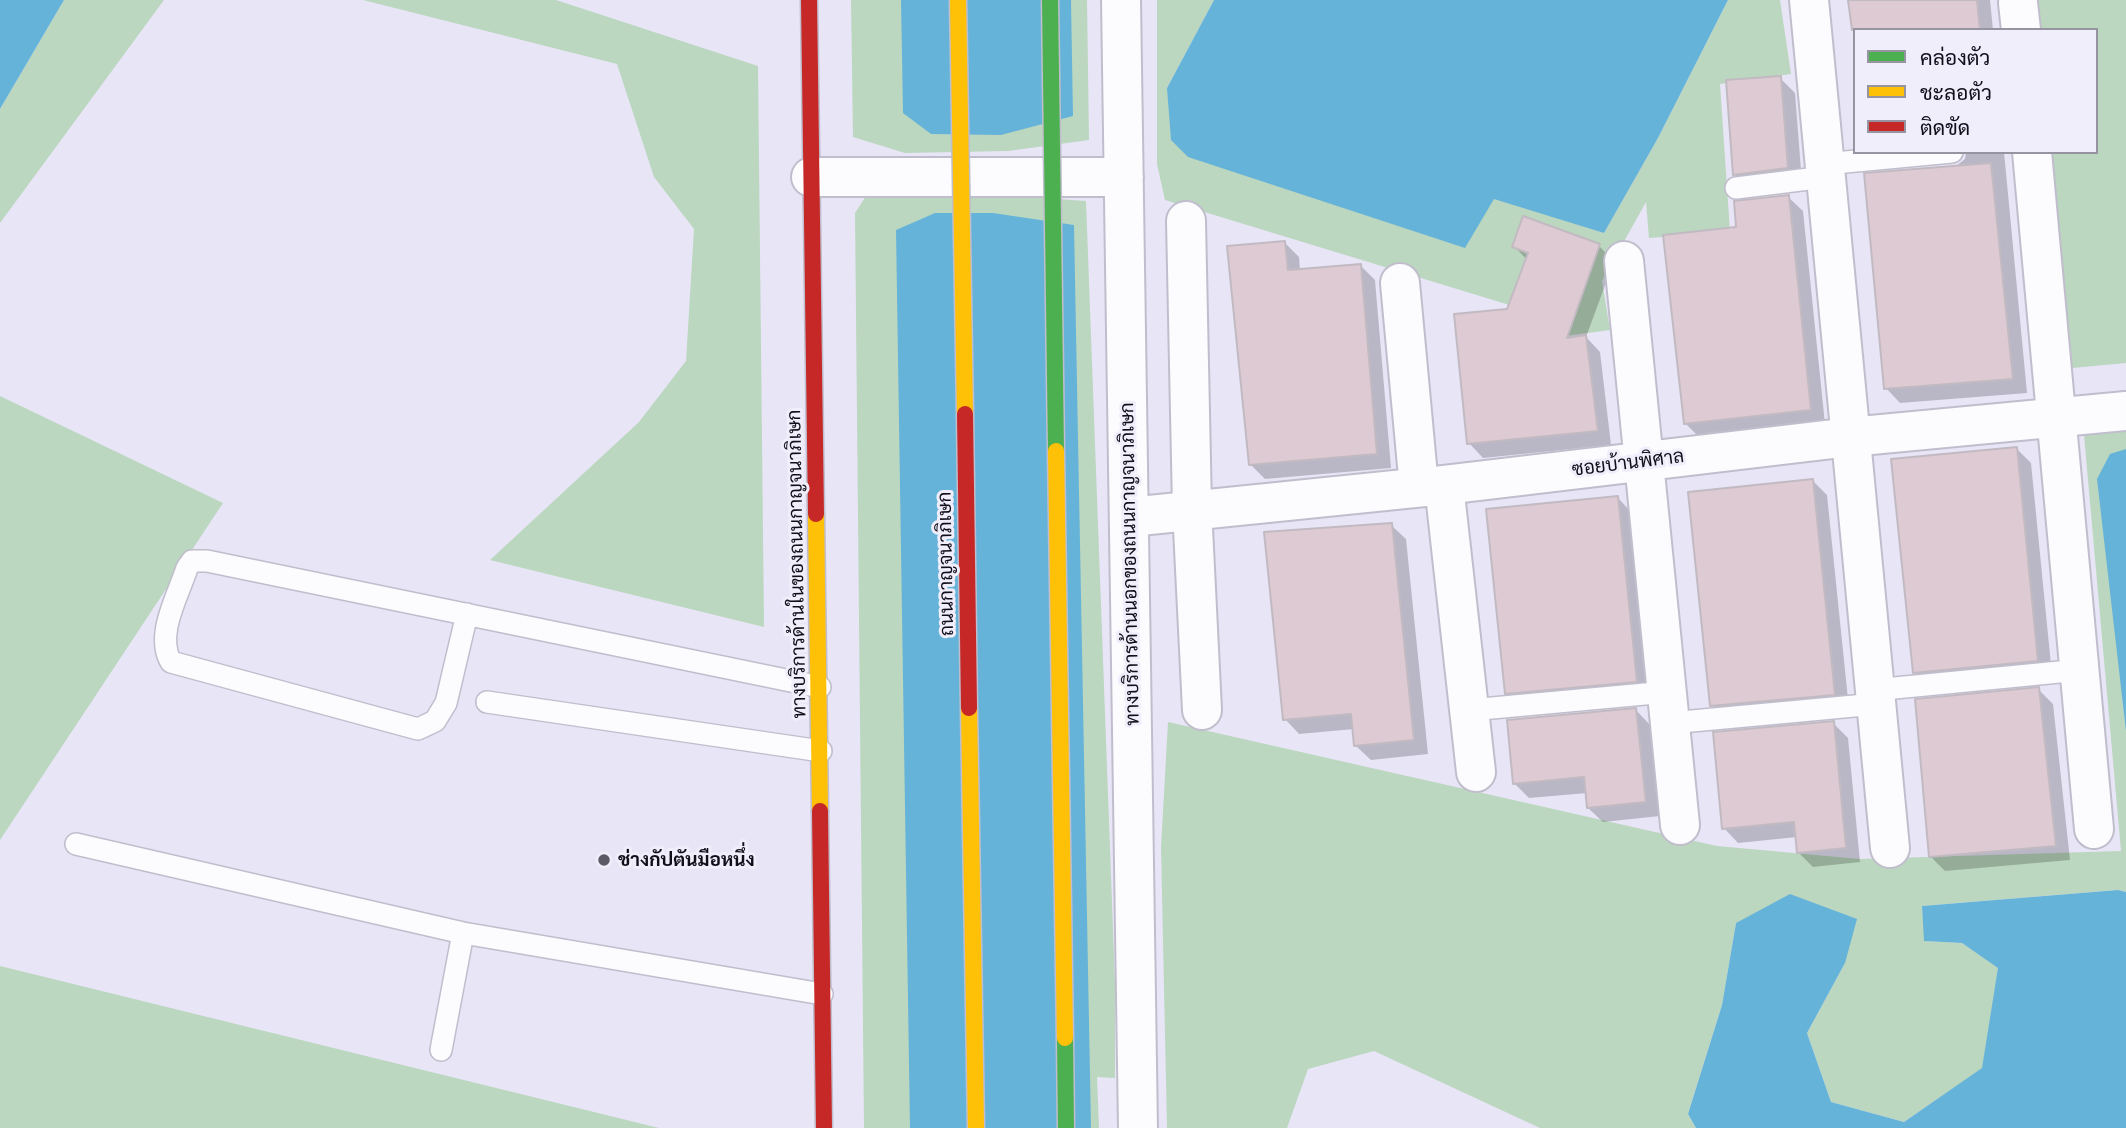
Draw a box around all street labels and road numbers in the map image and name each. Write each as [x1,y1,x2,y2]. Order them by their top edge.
street label: ทางบริการด้านนอกของถนนกาญจนาภิเษก [1116,402,1144,726]
street label: ทางบริการด้านในของถนนกาญจนาภิเษก [783,410,811,718]
street label: ซอยบ้านพิศาล [1571,445,1685,481]
street label: ถนนกาญจนาภิเษก [933,492,959,636]

